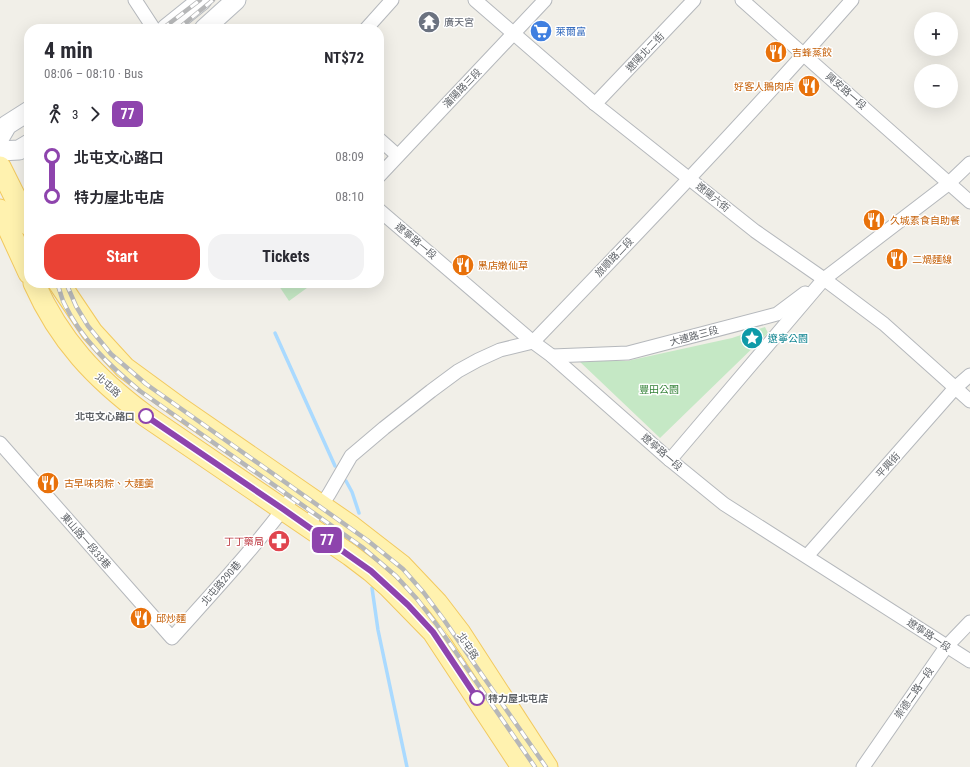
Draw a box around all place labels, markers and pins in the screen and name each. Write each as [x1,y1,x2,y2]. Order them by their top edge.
temple icon: 廣天宮 [416,9,442,35]
place label: 廣天宮 [444,17,474,28]
supermarket icon: 萊爾富 [528,18,554,44]
place label: 萊爾富 [556,26,586,37]
restaurant icon: 吉蜂蒸餃 [763,39,789,65]
place label: 吉蜂蒸餃 [792,47,832,58]
restaurant icon: 好客人鵝肉店 [796,73,822,99]
place label: 好客人鵝肉店 [734,81,794,92]
restaurant icon: 久城素食自助餐 [861,207,887,233]
place label: 久城素食自助餐 [890,215,960,226]
restaurant icon: 二煱麵線 [884,246,910,272]
restaurant icon: 黑店嫩仙草 [450,252,476,278]
place label: 二煱麵線 [912,254,952,265]
place label: 黑店嫩仙草 [478,260,528,271]
place icon: 遼寧公園 [739,325,765,351]
place label: 遼寧公園 [768,333,808,344]
marker: 北屯文心路口 [138,408,154,424]
place label: 北屯文心路口 [75,411,135,422]
restaurant icon: 古早味肉粽、大麵羹 [35,470,61,496]
place label: 古早味肉粽、大麵羹 [64,478,154,489]
pharmacy icon: 丁丁藥局 [266,528,292,554]
place label: 丁丁藥局 [224,536,264,547]
restaurant icon: 邱炒麵 [128,605,154,631]
place label: 邱炒麵 [156,613,186,624]
marker: 特力屋北屯店 [469,690,485,706]
place label: 特力屋北屯店 [488,693,548,704]

